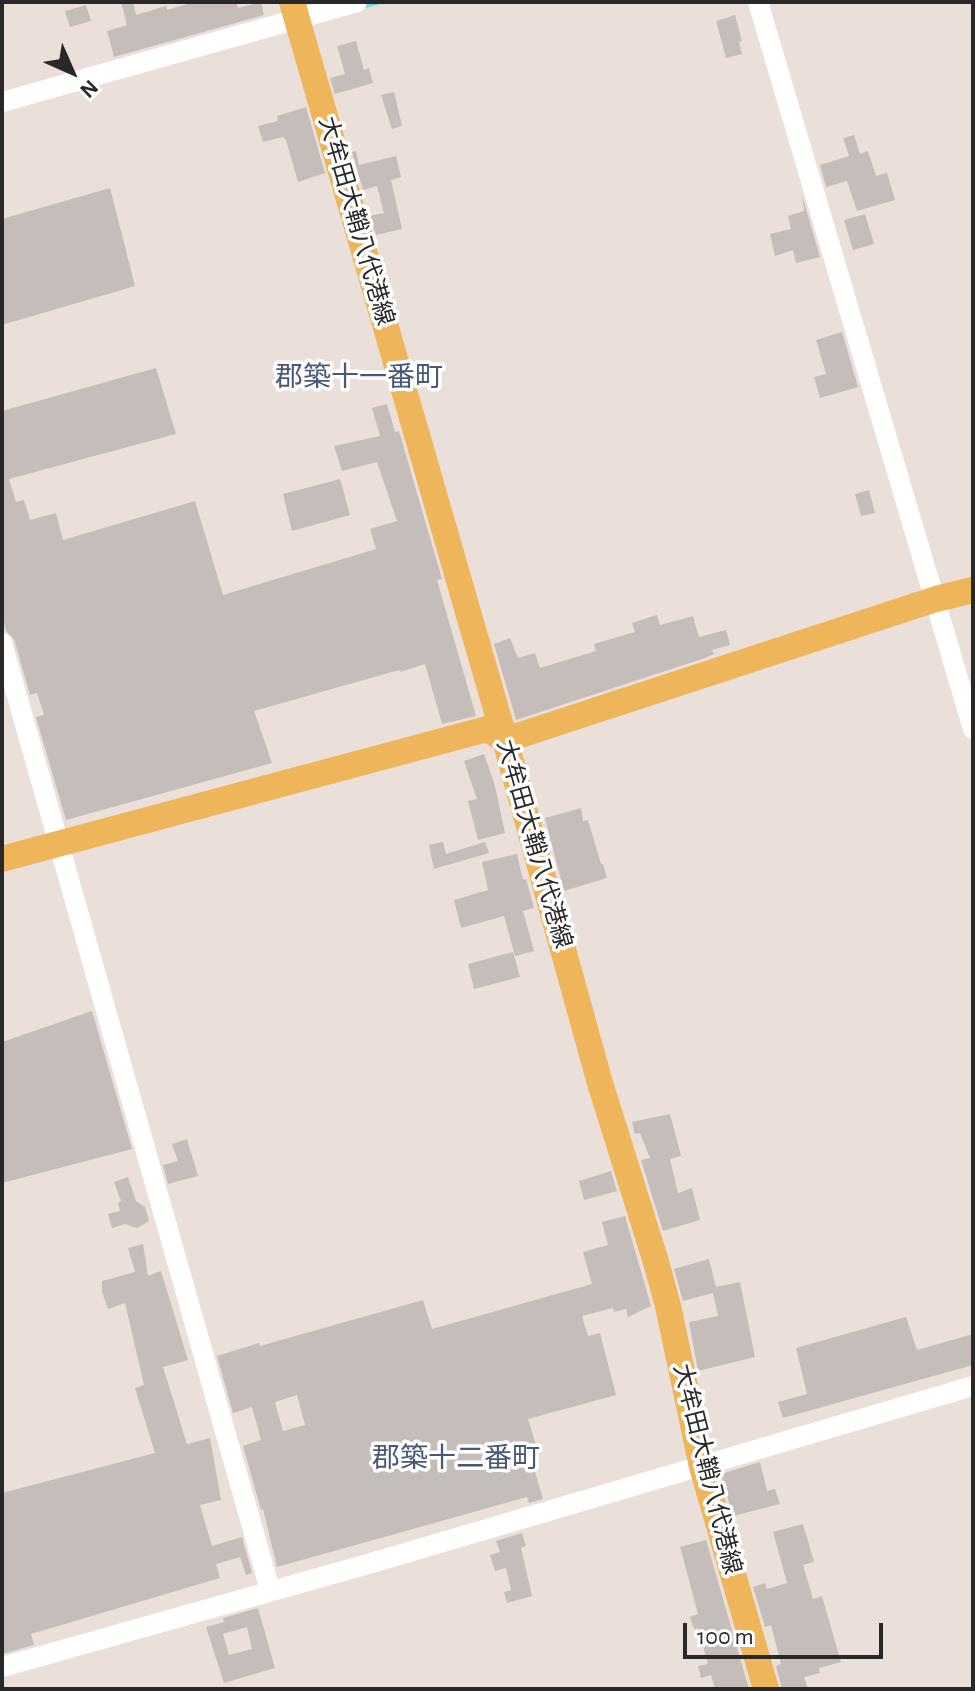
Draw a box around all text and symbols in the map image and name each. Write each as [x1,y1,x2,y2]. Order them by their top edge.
north arrow [32,32,112,112]
text: N [76,76,102,102]
street label: 大牟田大鞘八代港線 [312,113,400,329]
district label: 郡築十一番町 [275,361,443,395]
street label: 大牟田大鞘八代港線 [490,736,578,952]
street label: 大牟田大鞘八代港線 [667,1361,747,1577]
district label: 郡築十二番町 [372,1442,540,1476]
scale bar [687,1607,887,1657]
text: 100 m [697,1625,754,1649]

